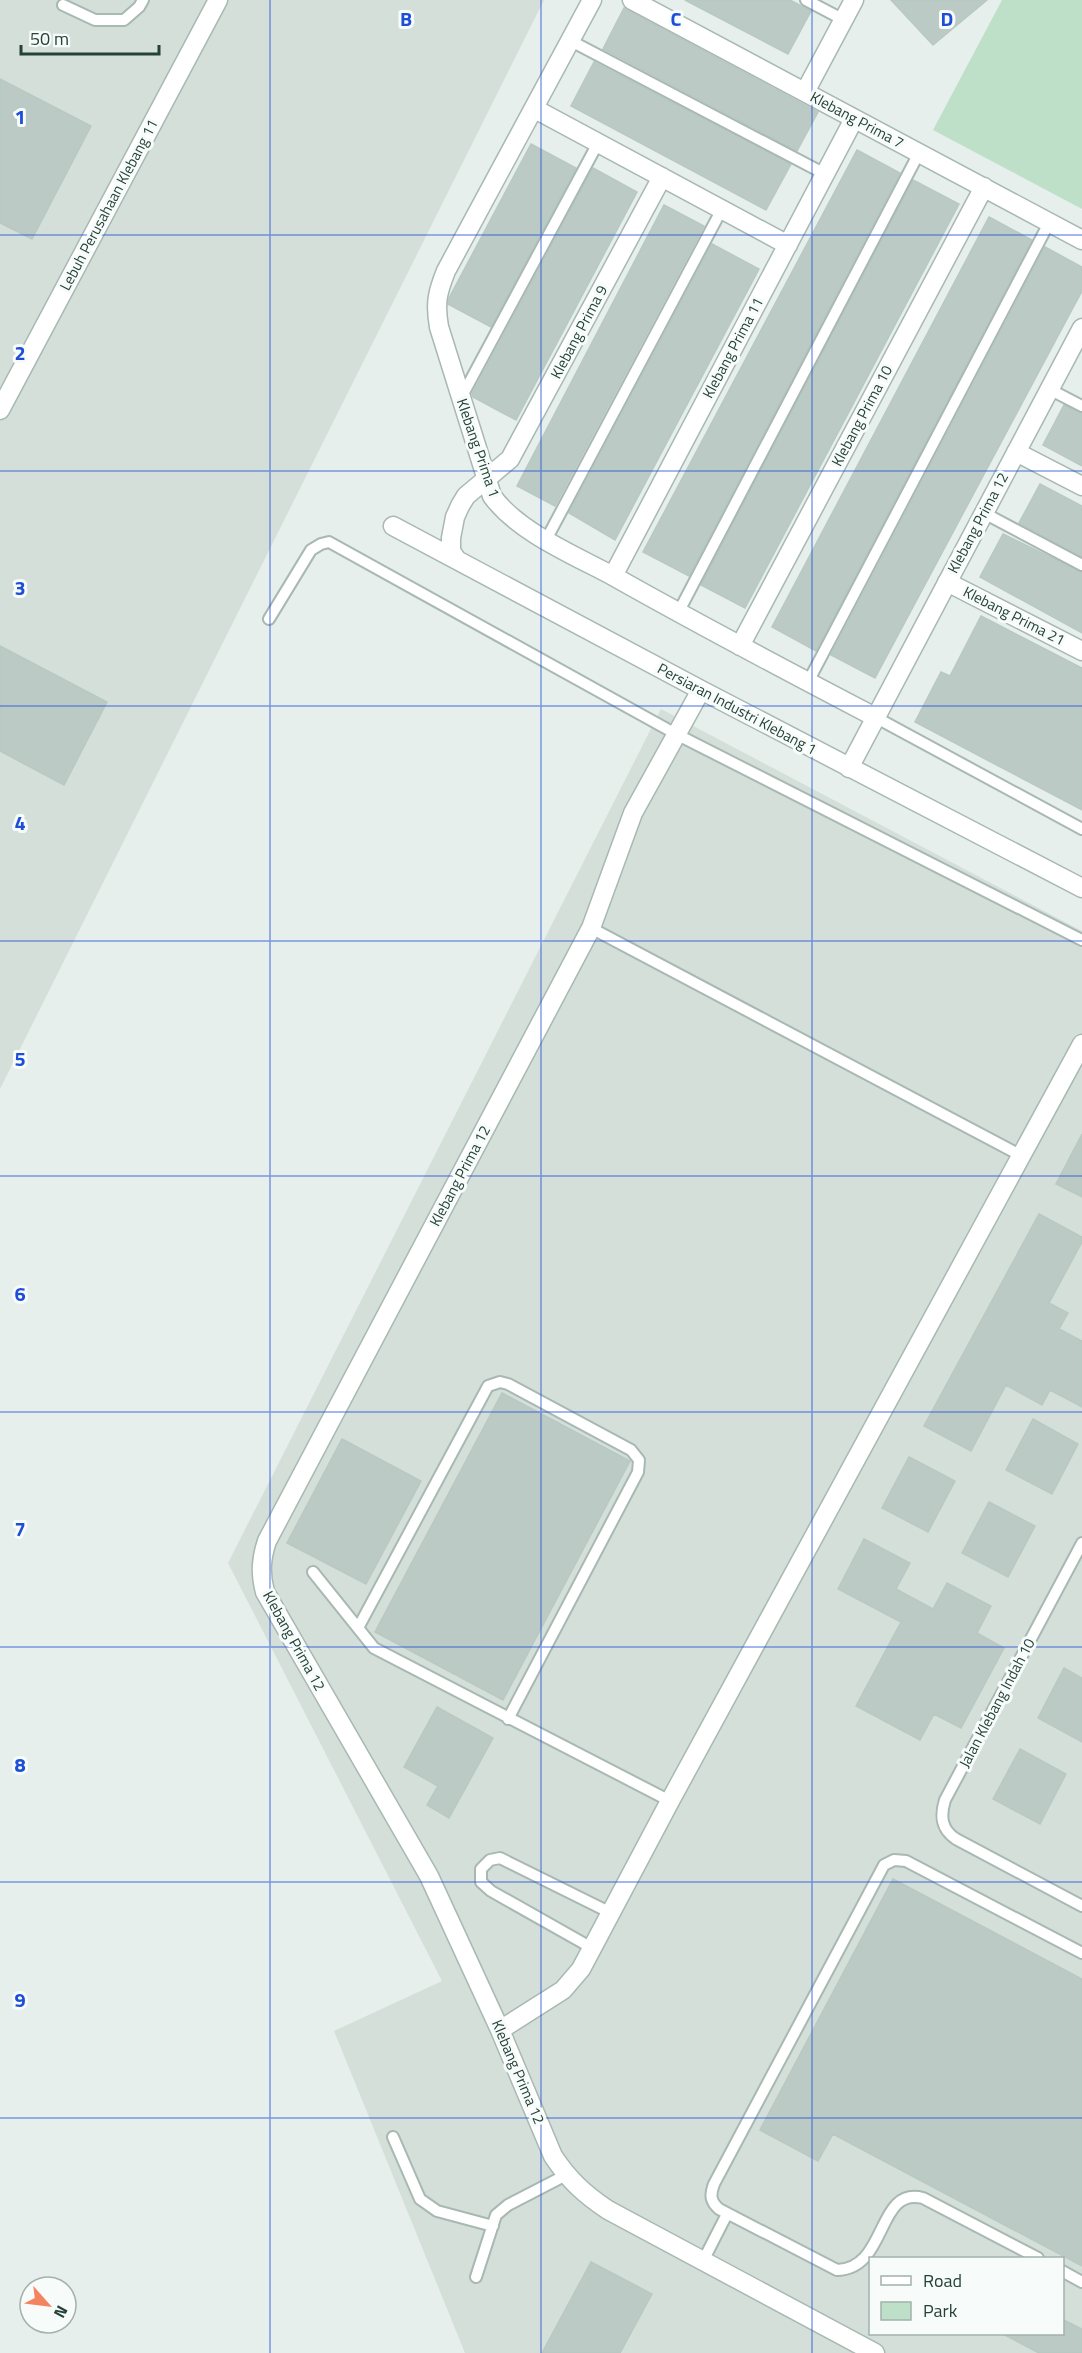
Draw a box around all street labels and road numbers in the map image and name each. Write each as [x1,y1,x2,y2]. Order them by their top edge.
street label: Klebang Prima 7 [806,85,908,154]
street label: Lebuh Perusahaan Klebang 11 [54,115,164,295]
street label: Klebang Prima 9 [544,281,613,383]
street label: Klebang Prima 11 [696,293,769,402]
street label: Klebang Prima 10 [825,361,898,470]
street label: Klebang Prima 1 [451,395,506,500]
street label: Klebang Prima 12 [941,468,1014,577]
street label: Klebang Prima 21 [959,580,1069,651]
street label: Persiaran Industri Klebang 1 [653,657,821,760]
street label: Klebang Prima 12 [423,1121,496,1230]
street label: Klebang Prima 12 [257,1586,332,1695]
street label: Jalan Klebang Indah 10 [953,1634,1040,1772]
street label: Klebang Prima 12 [486,2016,551,2128]

